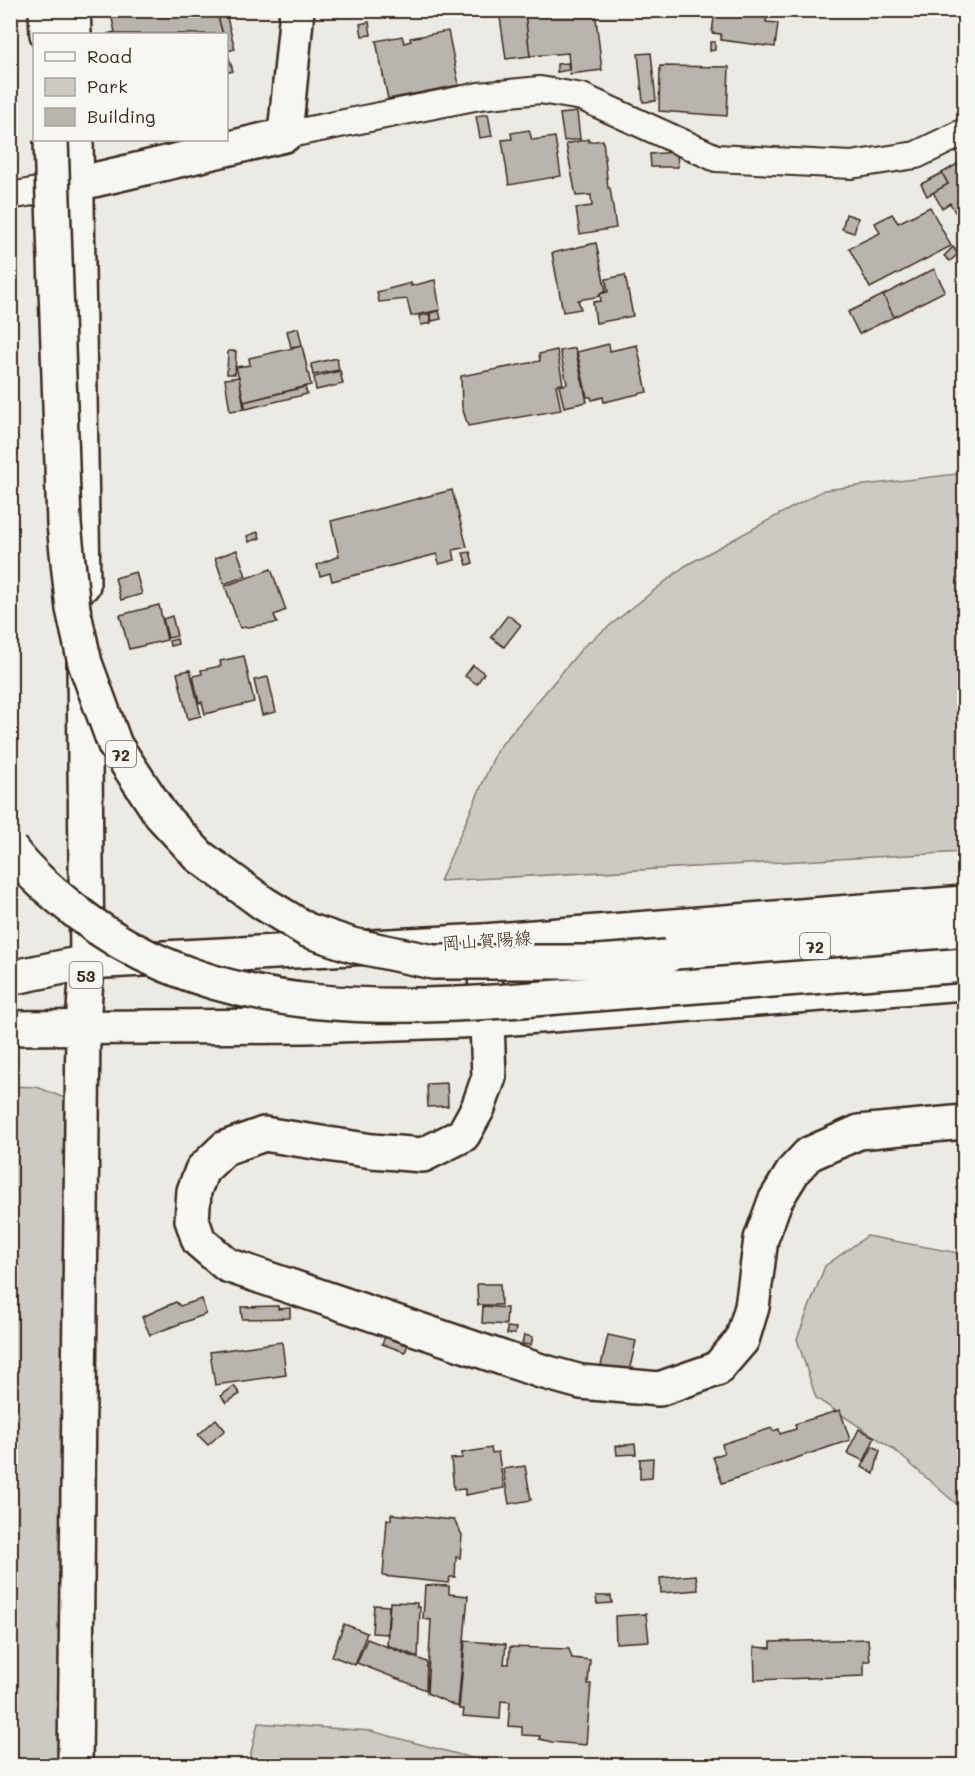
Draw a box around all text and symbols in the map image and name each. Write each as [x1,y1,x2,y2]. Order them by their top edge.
legend [33,33,228,141]
text: Road [87,44,132,68]
text: Park [87,74,128,98]
text: Building [87,104,155,128]
road number: 72 [106,741,136,767]
street label: 岡山賀陽線 [441,925,533,955]
road number: 72 [800,933,830,959]
road number: 53 [70,962,103,988]

